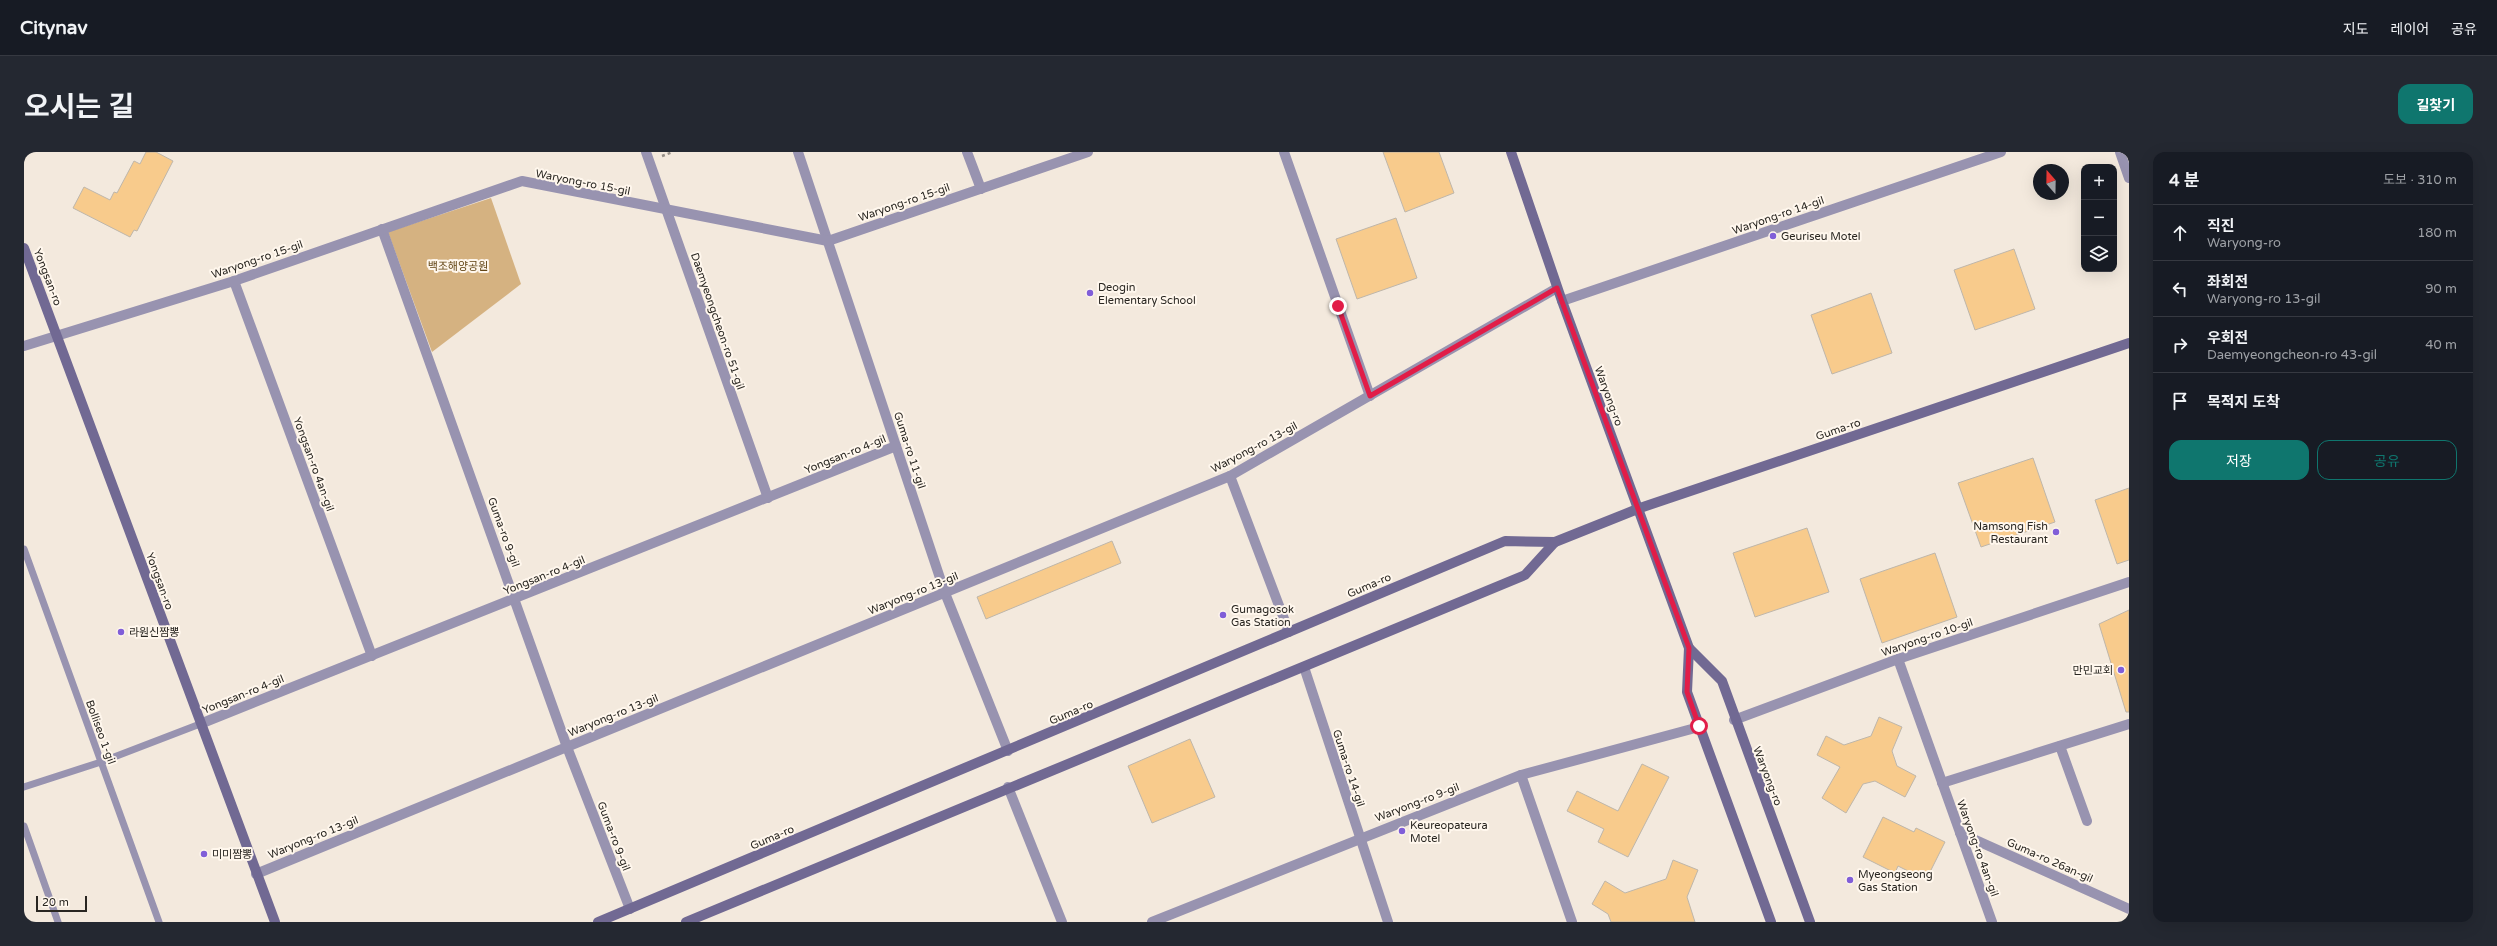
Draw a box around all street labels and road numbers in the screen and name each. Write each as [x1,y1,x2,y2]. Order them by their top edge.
street label: Waryong-ro 15-gil [535,167,631,198]
street label: Waryong-ro 15-gil [857,181,952,224]
street label: Waryong-ro 14-gil [1731,194,1826,237]
street label: Waryong-ro 15-gil [210,238,305,281]
street label: Yongsan-ro [31,247,64,308]
street label: Daemyeongcheon-ro 51-gil [688,251,747,391]
street label: Waryong-ro [1592,365,1625,428]
street label: Guma-ro 11-gil [891,410,928,490]
street label: Yongsan-ro 4an-gil [290,415,337,513]
street label: Guma-ro [1814,416,1863,443]
street label: Waryong-ro 13-gil [1209,419,1300,476]
street label: Yongsan-ro 4-gil [803,432,888,477]
street label: Guma-ro 9-gil [485,496,522,569]
street label: Yongsan-ro [143,551,176,612]
street label: Yongsan-ro 4-gil [502,553,587,598]
street label: Waryong-ro 13-gil [866,569,960,617]
street label: Guma-ro [1345,570,1393,601]
street label: Waryong-ro 10-gil [1880,616,1975,659]
street label: Yongsan-ro 4-gil [201,672,286,717]
street label: Waryong-ro 13-gil [566,691,660,739]
street label: Guma-ro [1047,697,1095,728]
street label: Bolliseo 1-gil [83,698,118,766]
street label: Guma-ro 14-gil [1330,728,1367,808]
street label: Waryong-ro [1750,745,1785,808]
street label: Waryong-ro 9-gil [1373,780,1461,825]
street label: Waryong-ro 4an-gil [1954,798,2001,898]
street label: Guma-ro 9-gil [594,800,633,873]
street label: Waryong-ro 13-gil [266,813,360,861]
street label: Guma-ro [748,822,796,853]
street label: Guma-ro 26an-gil [2005,836,2095,885]

